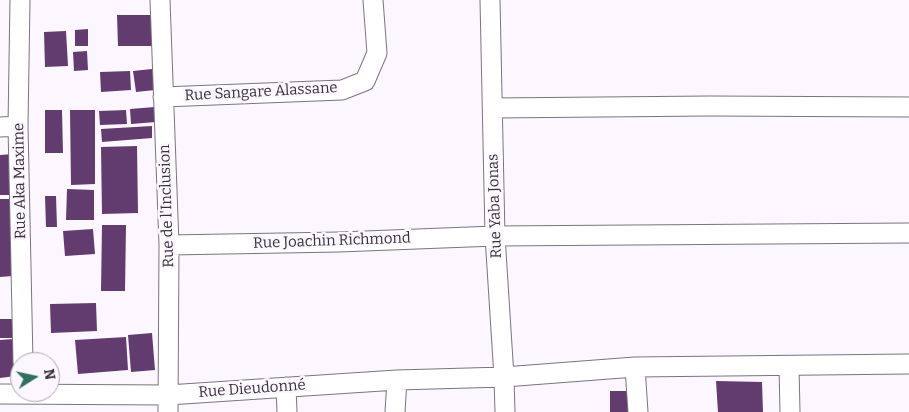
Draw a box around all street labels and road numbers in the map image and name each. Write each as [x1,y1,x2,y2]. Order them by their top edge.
street label: Rue Sangare Alassane [184,79,338,105]
street label: Rue Aka Maxime [10,123,30,239]
street label: Rue de l'Inclusion [156,144,178,268]
street label: Rue Yaba Jonas [484,153,506,259]
street label: Rue Joachin Richmond [253,229,411,253]
street label: Rue Dieudonné [198,376,306,402]

